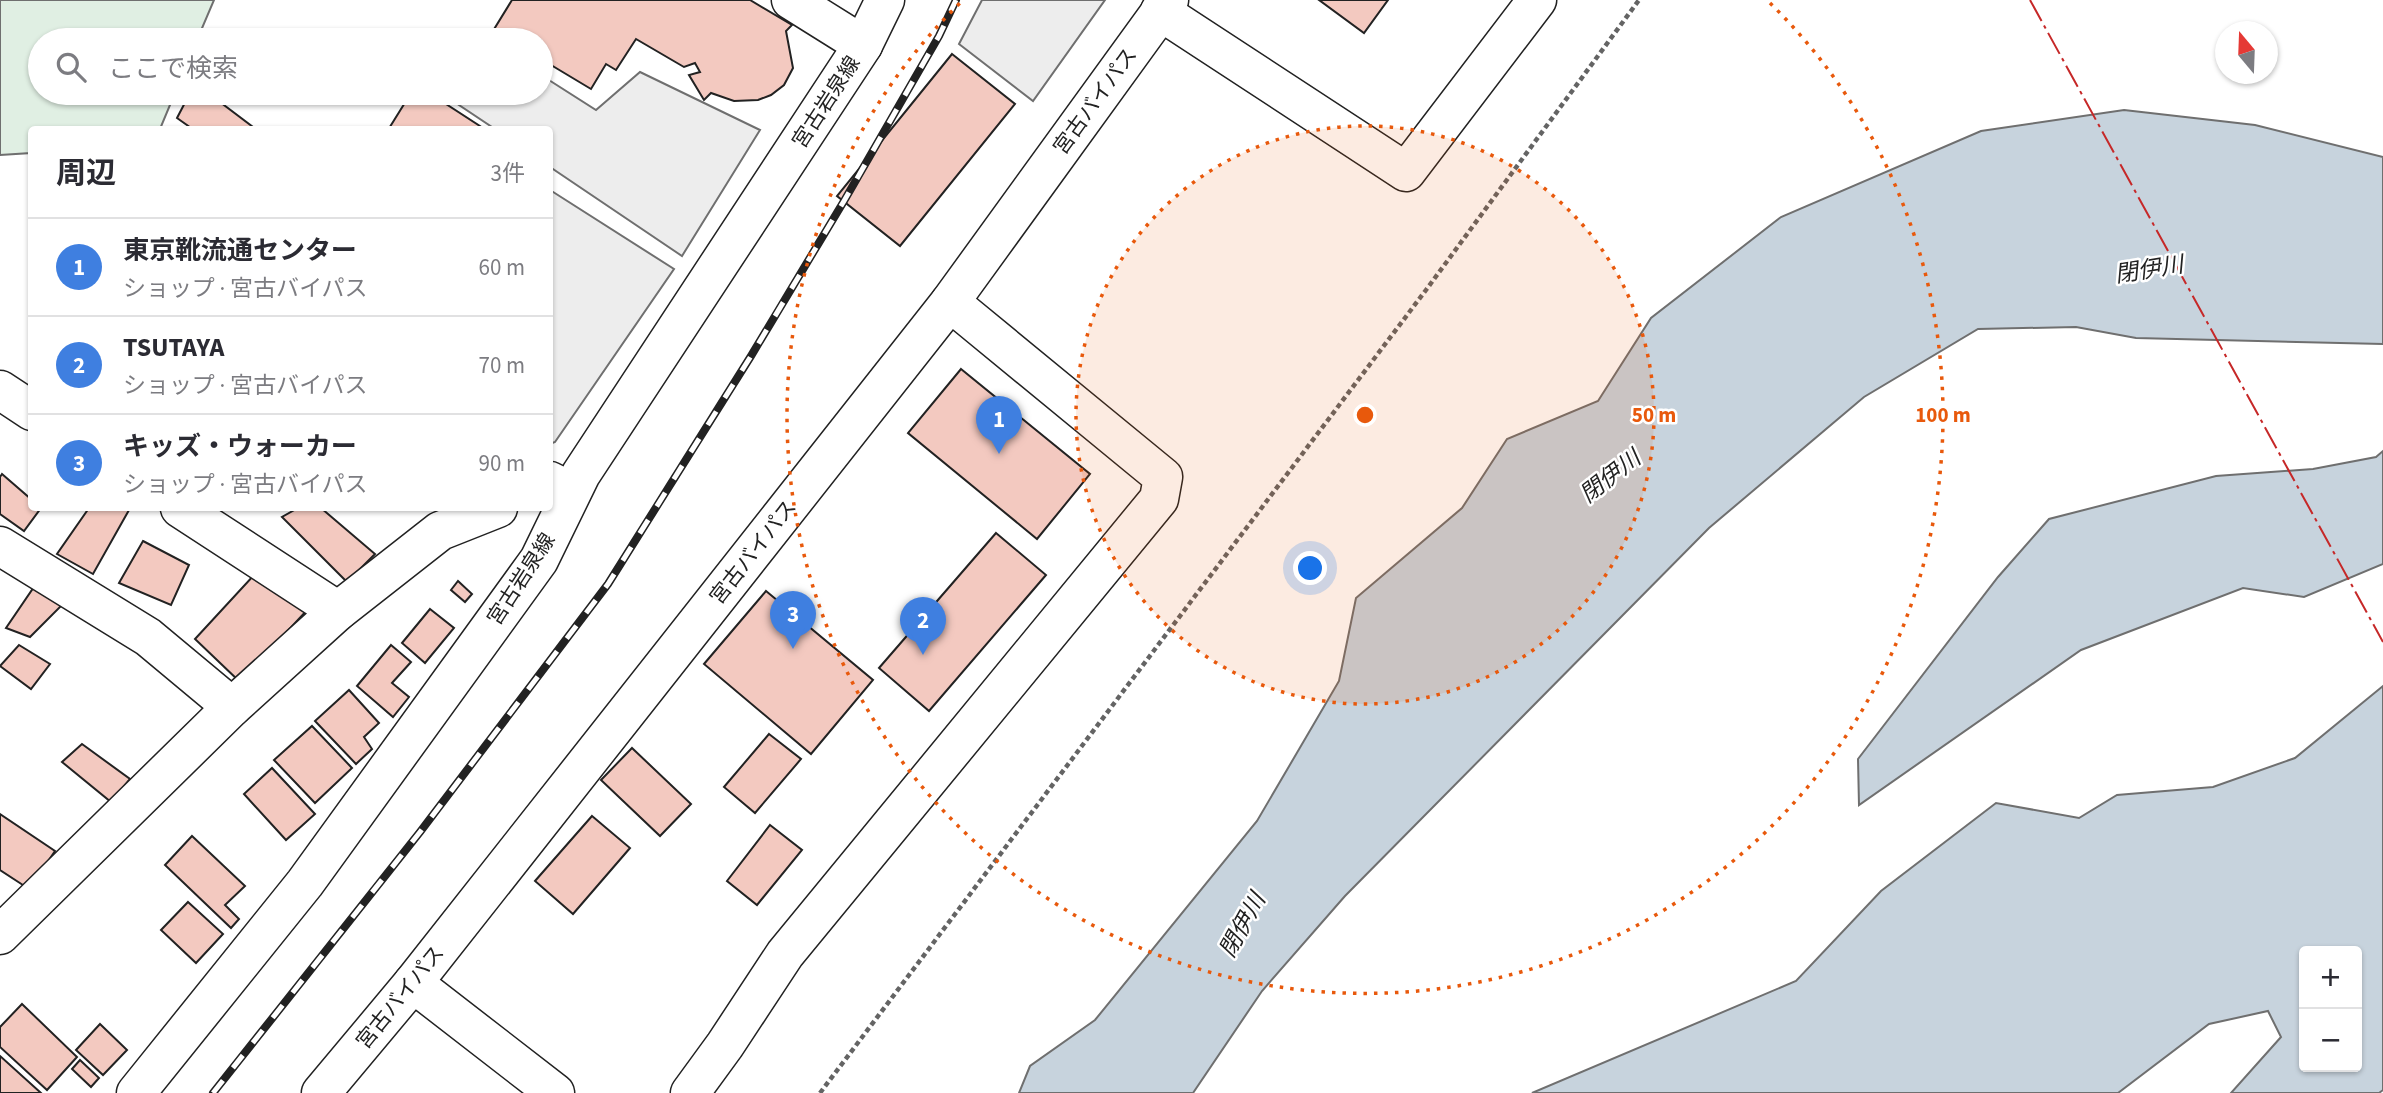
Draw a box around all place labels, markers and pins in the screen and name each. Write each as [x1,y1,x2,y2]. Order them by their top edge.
pin: 1 [976,396,1022,454]
centre of rings [1353,403,1377,427]
pin: 3 [770,591,816,649]
pin: 2 [900,597,946,655]

